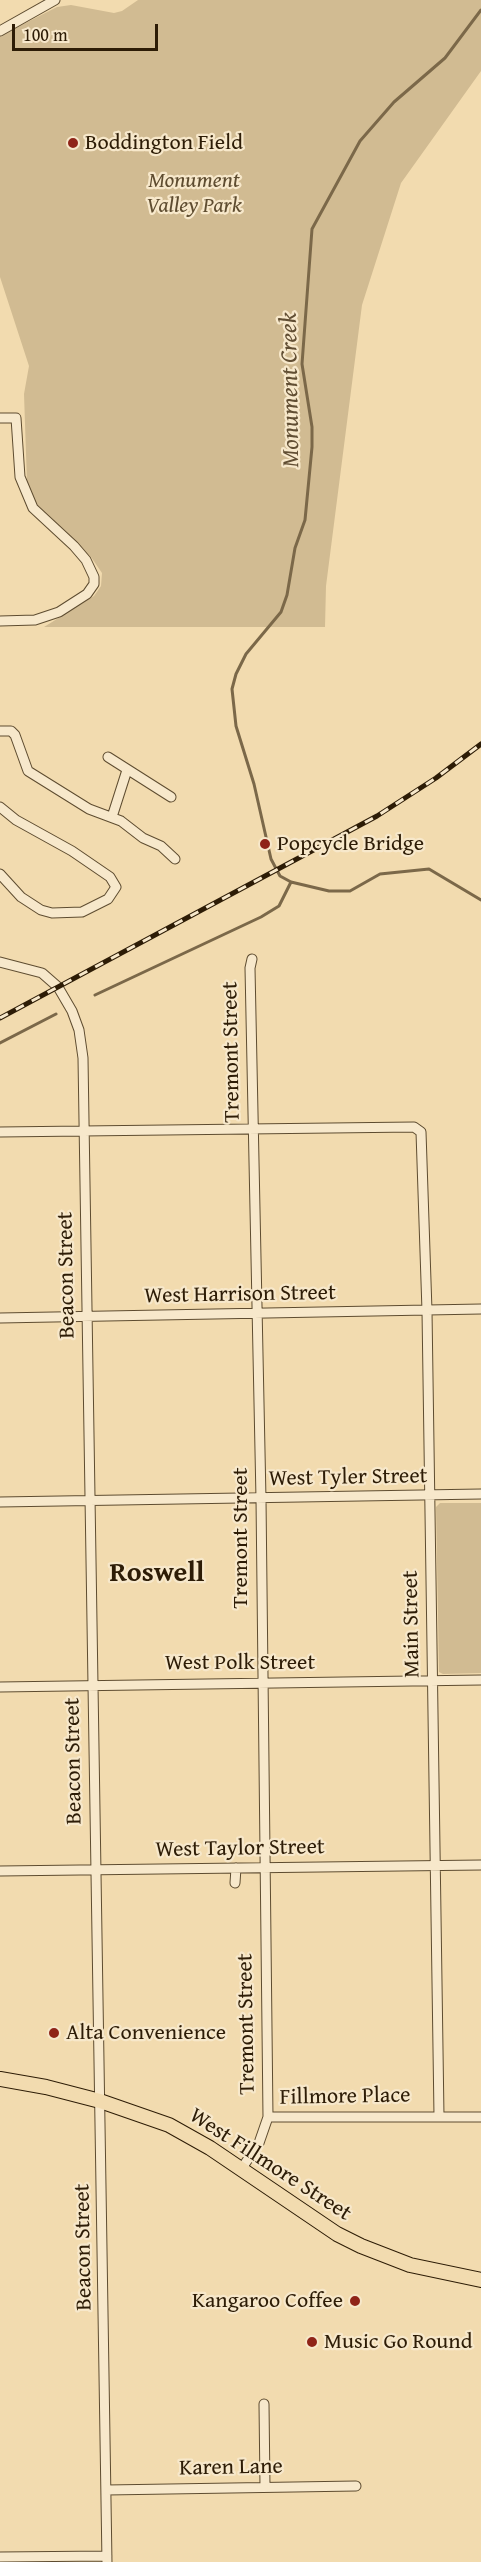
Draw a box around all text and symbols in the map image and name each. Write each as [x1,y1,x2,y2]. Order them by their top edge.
scale bar [15,12,160,50]
text: 100 m [23,21,68,48]
place label: Boddington Field [85,130,243,156]
marker: Boddington Field [66,136,80,150]
park label: Monument Valley Park [146,168,242,220]
water label: Monument Creek [275,312,307,468]
place label: Popcycle Bridge [277,831,424,857]
marker: Popcycle Bridge [258,837,272,851]
street label: Tremont Street [218,981,246,1123]
street label: Beacon Street [53,1211,81,1339]
street label: West Harrison Street [144,1280,336,1310]
street label: West Tyler Street [268,1463,428,1493]
street label: Tremont Street [228,1467,254,1609]
district label: Roswell [109,1557,205,1591]
street label: Main Street [398,1570,426,1678]
street label: West Polk Street [165,1650,315,1676]
street label: Beacon Street [60,1697,88,1825]
street label: West Taylor Street [155,1834,325,1864]
street label: Tremont Street [233,1953,261,2095]
place label: Alta Convenience [66,2020,226,2046]
marker: Alta Convenience [47,2026,61,2040]
street label: Fillmore Place [279,2083,411,2111]
street label: West Fillmore Street [184,2103,356,2227]
street label: Beacon Street [70,2183,98,2311]
place label: Kangaroo Coffee [192,2288,343,2314]
marker: Kangaroo Coffee [348,2294,362,2308]
place label: Music Go Round [324,2329,472,2355]
marker: Music Go Round [305,2335,319,2349]
street label: Karen Lane [179,2454,283,2482]

